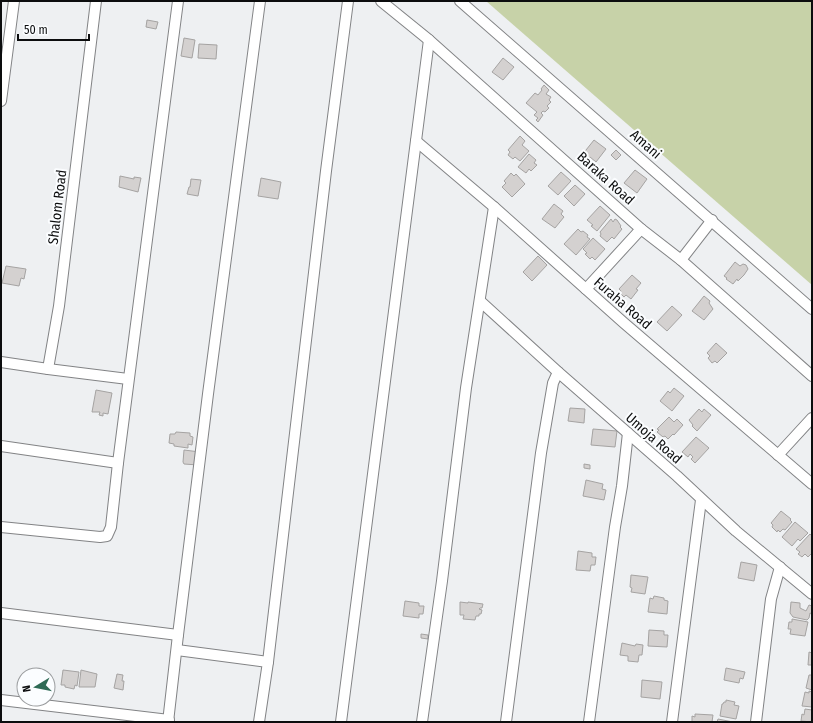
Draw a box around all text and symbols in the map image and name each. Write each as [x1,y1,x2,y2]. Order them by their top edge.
scale bar [18,16,89,42]
text: 50 m [24,23,48,37]
street label: Amani [627,126,665,163]
street label: Baraka Road [573,148,638,209]
street label: Shalom Road [44,169,71,245]
street label: Furaha Road [590,274,655,333]
street label: Umoja Road [622,409,685,467]
north arrow [16,667,56,707]
text: N [20,684,34,693]

